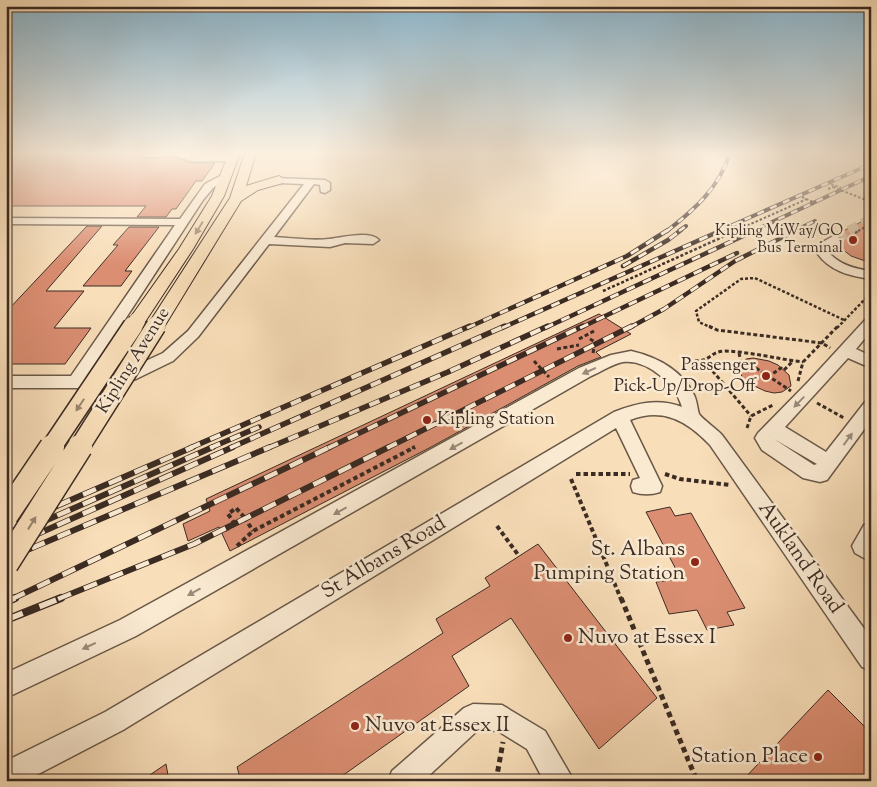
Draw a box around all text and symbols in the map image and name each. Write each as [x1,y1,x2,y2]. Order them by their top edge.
one-way arrow [194,221,203,234]
place label: Kipling MiWay/GO Bus Terminal [715,221,843,259]
marker: Kipling MiWay/GO Bus Terminal [847,234,859,246]
street label: Kipling Avenue [91,303,177,419]
place label: Passenger Pick-Up/Drop-Off [614,353,757,400]
one-way arrow [582,368,596,376]
marker: Passenger Pick-Up/Drop-Off [760,370,772,382]
one-way arrow [793,396,805,408]
one-way arrow [75,398,85,411]
place label: Kipling Station [437,407,555,433]
marker: Kipling Station [421,414,433,426]
one-way arrow [843,432,853,446]
one-way arrow [449,441,462,450]
street label: Aukland Road [750,496,850,620]
one-way arrow [333,506,346,515]
street label: St Albans Road [316,509,452,607]
one-way arrow [28,516,37,529]
place label: St. Albans Pumping Station [534,535,685,589]
marker: St. Albans Pumping Station [689,556,701,568]
one-way arrow [186,588,201,596]
place label: Nuvo at Essex I [578,623,716,653]
marker: Nuvo at Essex I [562,632,574,644]
one-way arrow [82,643,96,651]
place label: Nuvo at Essex II [365,711,510,741]
marker: Nuvo at Essex II [349,720,361,732]
place label: Station Place [691,742,808,772]
marker: Station Place [812,751,824,763]

